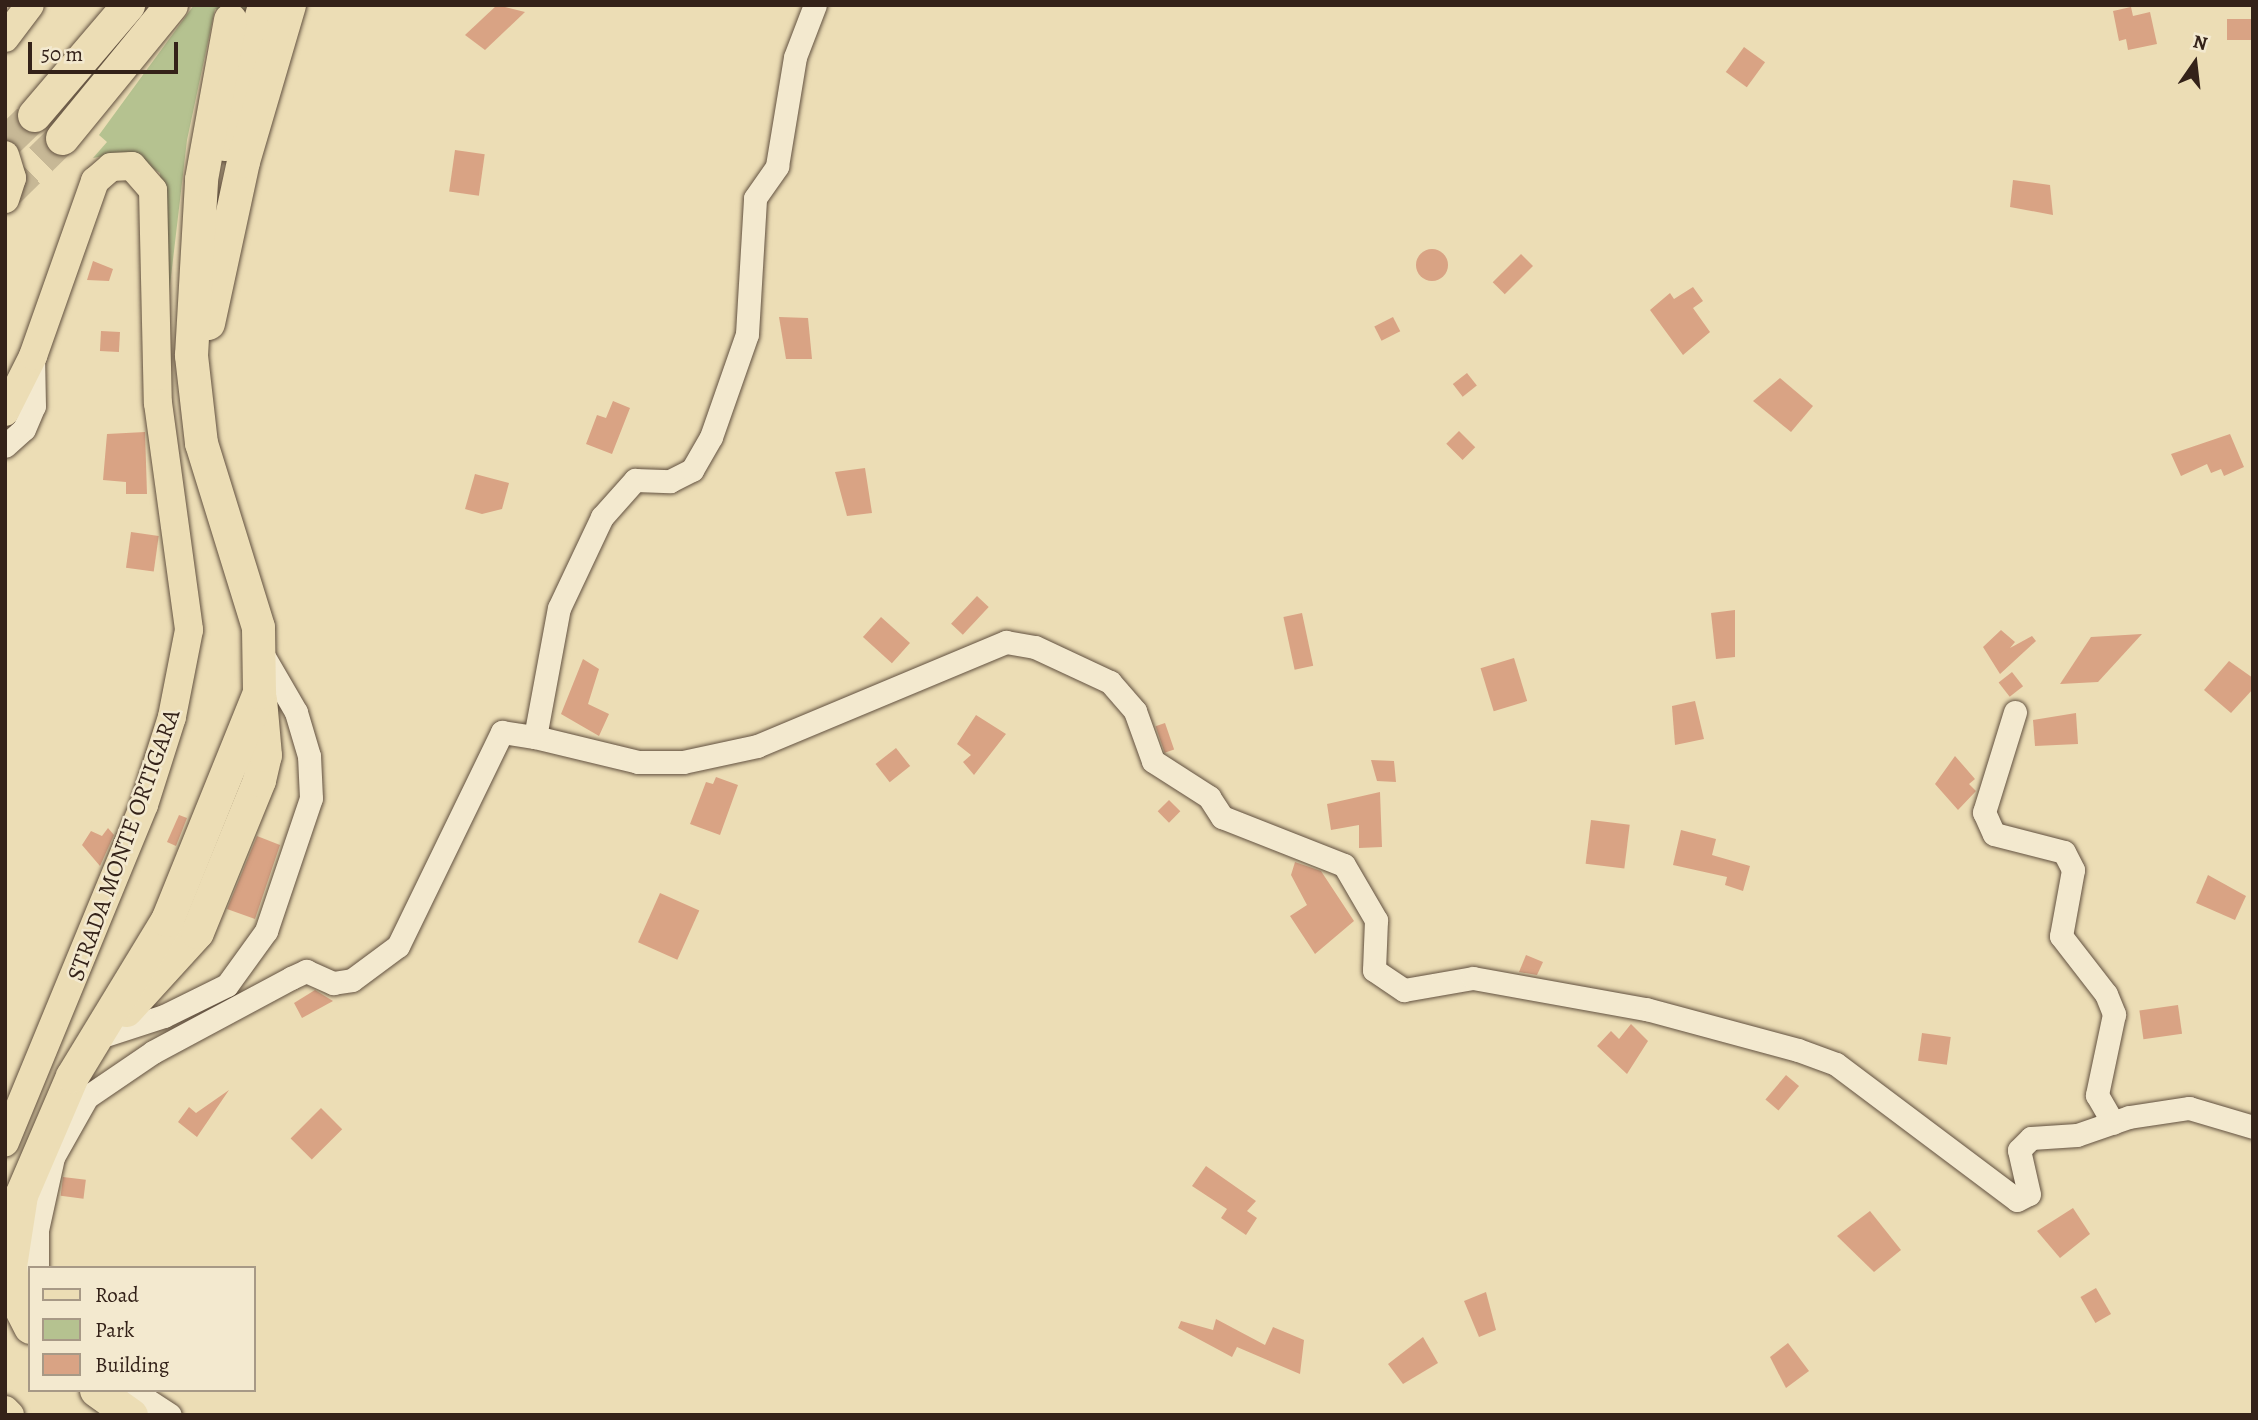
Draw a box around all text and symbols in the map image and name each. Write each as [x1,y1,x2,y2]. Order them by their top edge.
scale bar [32,28,182,72]
north arrow [2160,28,2230,98]
text: N [2190,28,2210,57]
text: 50 m [41,40,83,68]
street label: STRADA MONTE ORTIGARA [61,705,187,985]
legend [28,1266,256,1392]
text: Road [95,1281,139,1309]
text: Park [95,1316,134,1344]
text: Building [95,1351,169,1379]

